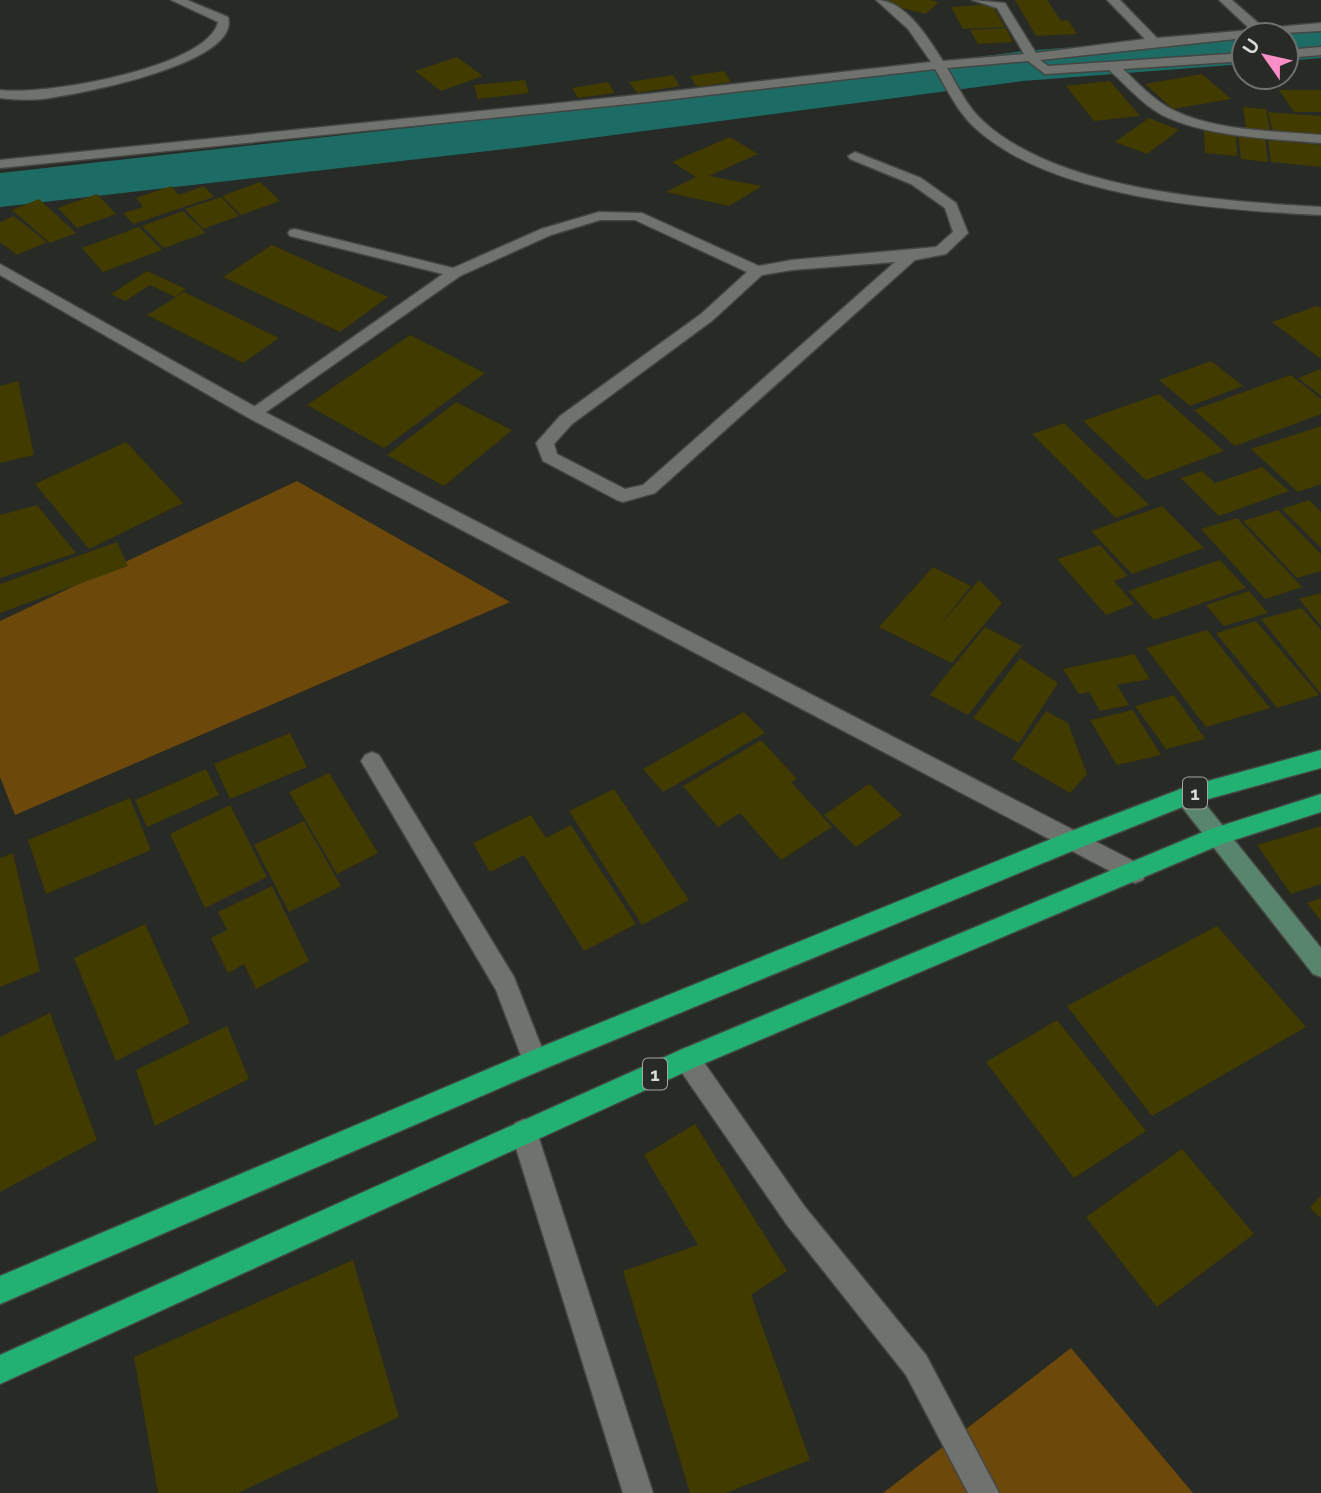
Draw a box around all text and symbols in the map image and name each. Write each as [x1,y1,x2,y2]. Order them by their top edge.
north arrow [1230,21,1300,91]
text: U [1238,34,1264,59]
road number: 1 [1183,778,1207,808]
road number: 1 [643,1058,667,1090]

